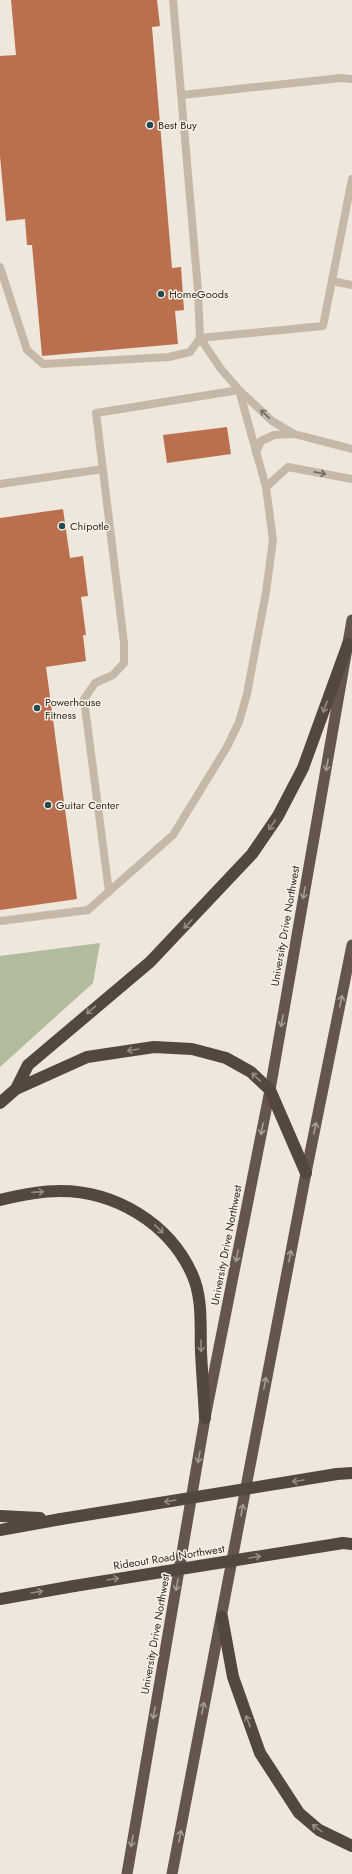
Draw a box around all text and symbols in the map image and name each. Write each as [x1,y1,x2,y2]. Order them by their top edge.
place label: Best Buy [158,117,197,133]
marker: Best Buy [145,120,155,130]
place label: HomeGoods [169,286,229,302]
marker: HomeGoods [156,289,166,299]
one-way arrow [260,410,270,419]
one-way arrow [313,469,326,477]
place label: Chipotle [70,518,110,534]
marker: Chipotle [57,521,67,531]
place label: Powerhouse Fitness [45,694,101,723]
one-way arrow [321,700,328,713]
marker: Powerhouse Fitness [32,703,42,713]
one-way arrow [323,758,331,771]
place label: Guitar Center [56,797,119,813]
marker: Guitar Center [43,800,53,810]
one-way arrow [268,819,276,830]
street label: University Drive Northwest [267,864,304,988]
one-way arrow [300,886,308,899]
one-way arrow [184,918,193,928]
one-way arrow [337,995,345,1008]
one-way arrow [86,1006,97,1015]
one-way arrow [278,1014,286,1027]
one-way arrow [127,1046,140,1054]
one-way arrow [251,1072,261,1082]
one-way arrow [258,1122,266,1135]
one-way arrow [311,1122,319,1135]
street label: University Drive Northwest [206,1183,246,1306]
one-way arrow [31,1189,44,1196]
one-way arrow [154,1224,164,1234]
one-way arrow [233,1249,241,1262]
one-way arrow [286,1250,294,1263]
one-way arrow [197,1339,205,1352]
one-way arrow [261,1377,269,1390]
one-way arrow [195,1450,203,1463]
one-way arrow [292,1477,305,1485]
one-way arrow [164,1497,177,1505]
one-way arrow [238,1504,246,1517]
street label: Rideout Road Northwest [112,1540,226,1574]
one-way arrow [248,1553,261,1561]
street label: University Drive Northwest [137,1572,174,1696]
one-way arrow [106,1575,119,1583]
one-way arrow [172,1578,180,1591]
one-way arrow [30,1588,43,1596]
one-way arrow [200,1702,208,1715]
one-way arrow [150,1706,158,1719]
one-way arrow [244,1715,251,1728]
one-way arrow [312,1824,323,1833]
one-way arrow [176,1830,184,1843]
one-way arrow [128,1834,136,1847]

